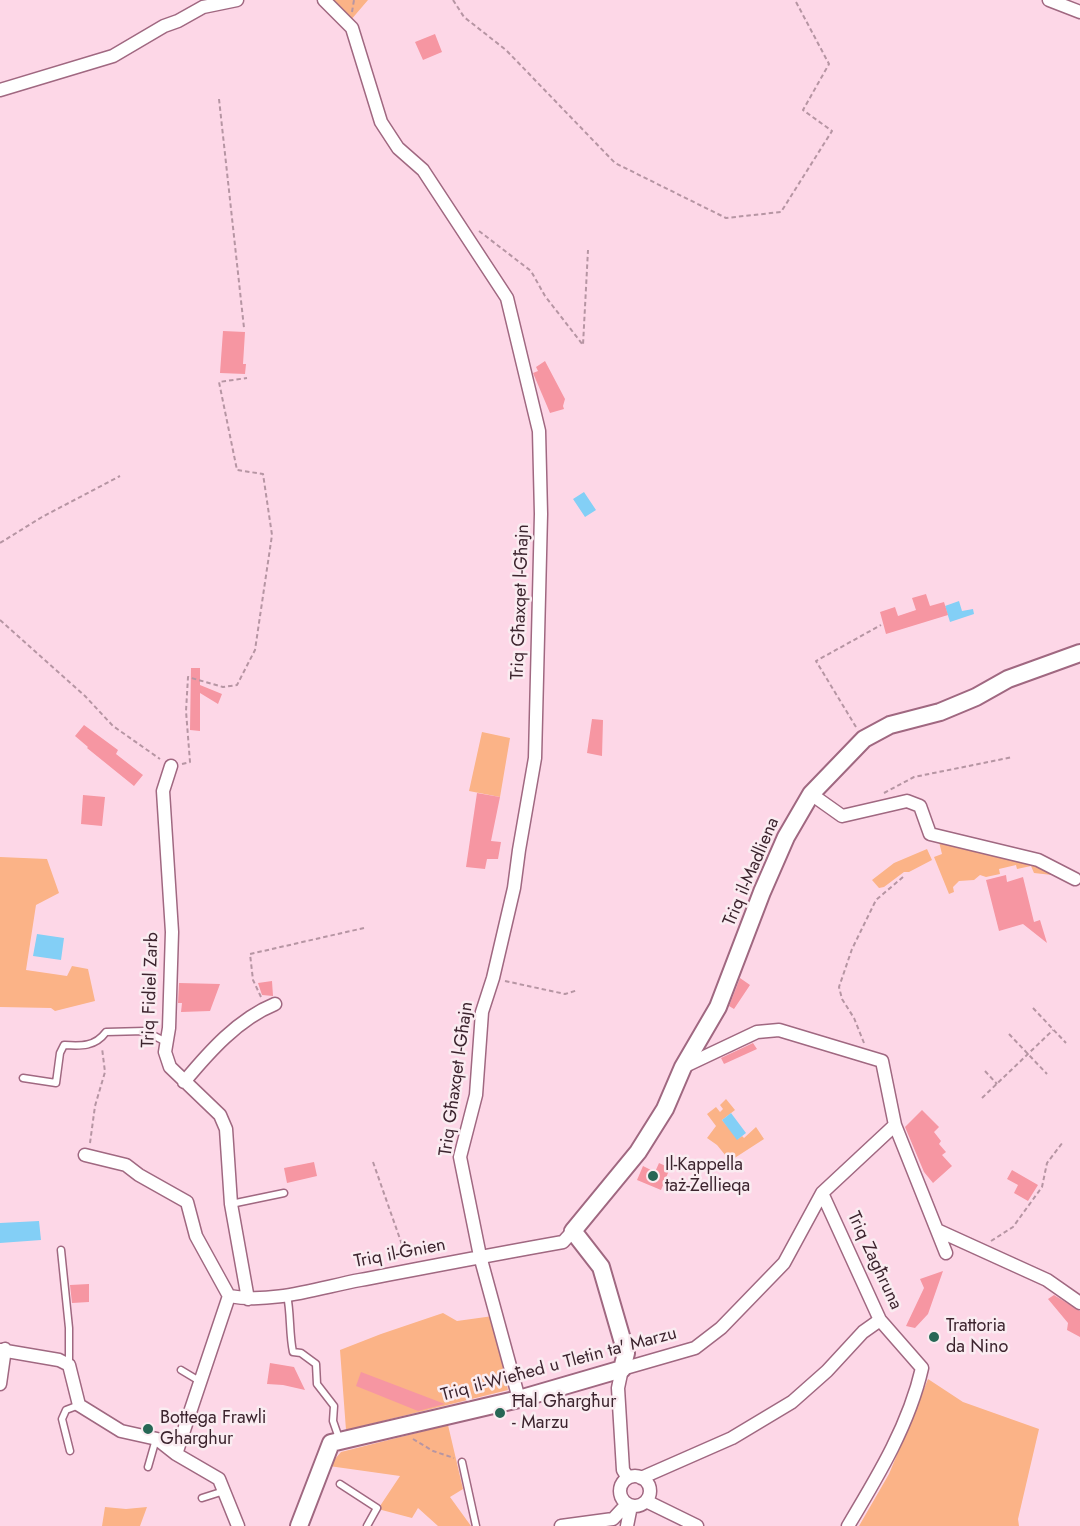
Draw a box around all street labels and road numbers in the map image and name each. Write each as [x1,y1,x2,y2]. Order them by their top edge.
street label: Triq Għaxqet l-Għajn [507,524,535,680]
street label: Triq il-Madliena [719,815,785,929]
street label: Triq Fidiel Zarb [138,932,164,1048]
street label: Triq Għaxqet l-Għajn [435,1000,479,1158]
street label: Triq Zagħruna [842,1209,906,1313]
street label: Triq il-Ġnien [352,1235,448,1273]
street label: Triq il-Wieħed u Tletin ta' Marzu [439,1323,679,1407]

